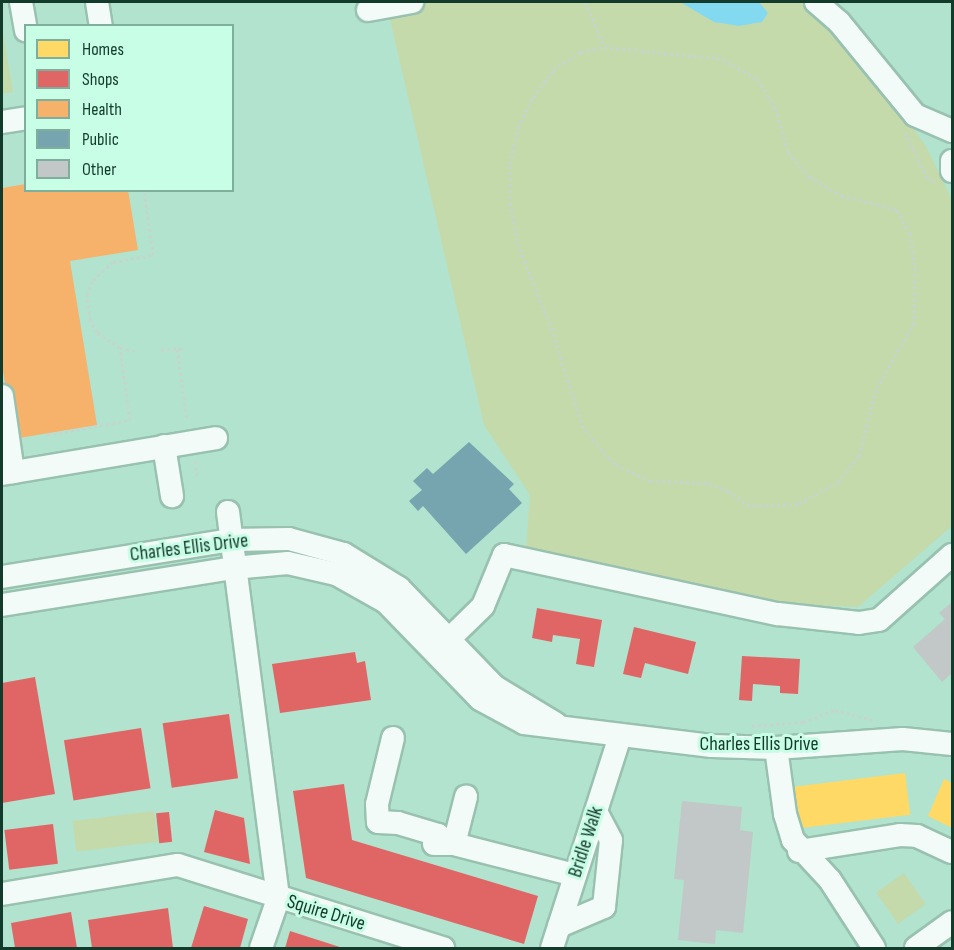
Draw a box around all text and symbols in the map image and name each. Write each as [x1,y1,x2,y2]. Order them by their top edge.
legend [24,24,234,192]
text: Homes [82,39,124,60]
text: Shops [82,69,119,90]
text: Health [82,99,122,120]
text: Public [82,129,119,150]
text: Other [82,159,116,180]
street label: Charles Ellis Drive [129,529,249,567]
street label: Charles Ellis Drive [700,732,818,756]
street label: Bridle Walk [563,803,609,881]
street label: Squire Drive [284,890,368,936]

